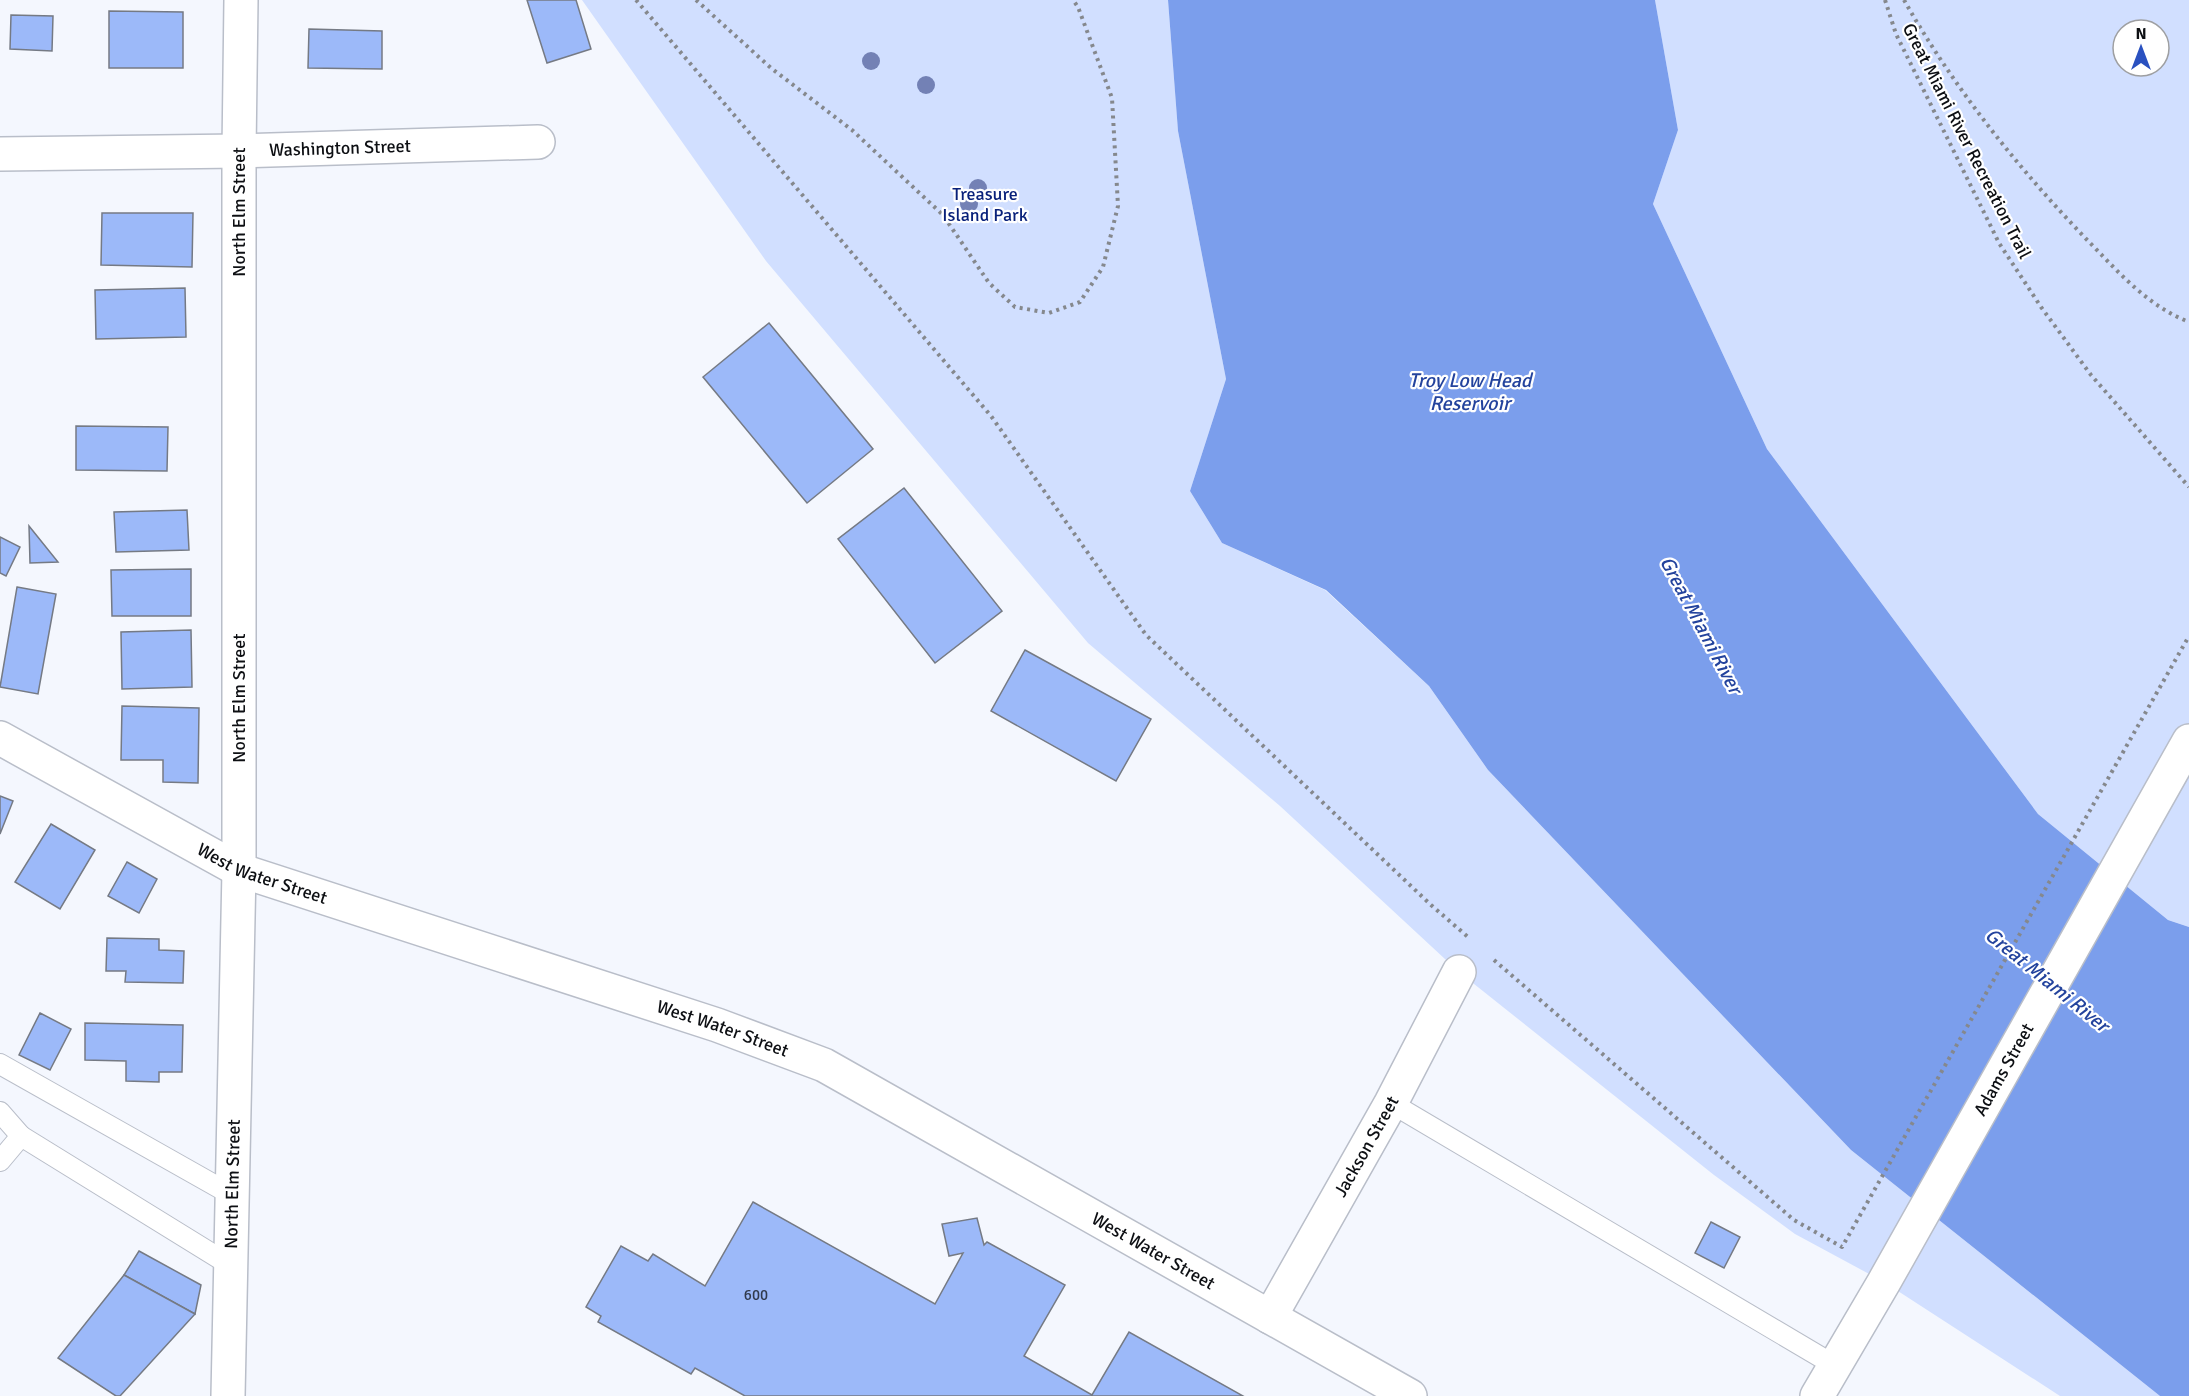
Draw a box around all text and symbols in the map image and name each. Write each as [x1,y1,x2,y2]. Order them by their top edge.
north arrow [2111,18,2171,78]
street label: Great Miami River Recreation Trail [1898,20,2036,262]
text: N [2135,24,2147,44]
street label: Washington Street [269,135,411,161]
street label: North Elm Street [228,147,250,277]
park label: Treasure Island Park [942,183,1028,226]
water label: Troy Low Head Reservoir [1409,368,1534,416]
water label: Great Miami River [1654,552,1749,700]
street label: North Elm Street [228,633,250,763]
street label: West Water Street [193,838,330,909]
water label: Great Miami River [1980,922,2116,1039]
street label: West Water Street [654,995,792,1062]
street label: Adams Street [1969,1019,2039,1120]
street label: Jackson Street [1329,1092,1404,1201]
street label: North Elm Street [220,1119,245,1249]
street label: West Water Street [1088,1207,1219,1295]
house number: 600 [744,1286,768,1304]

